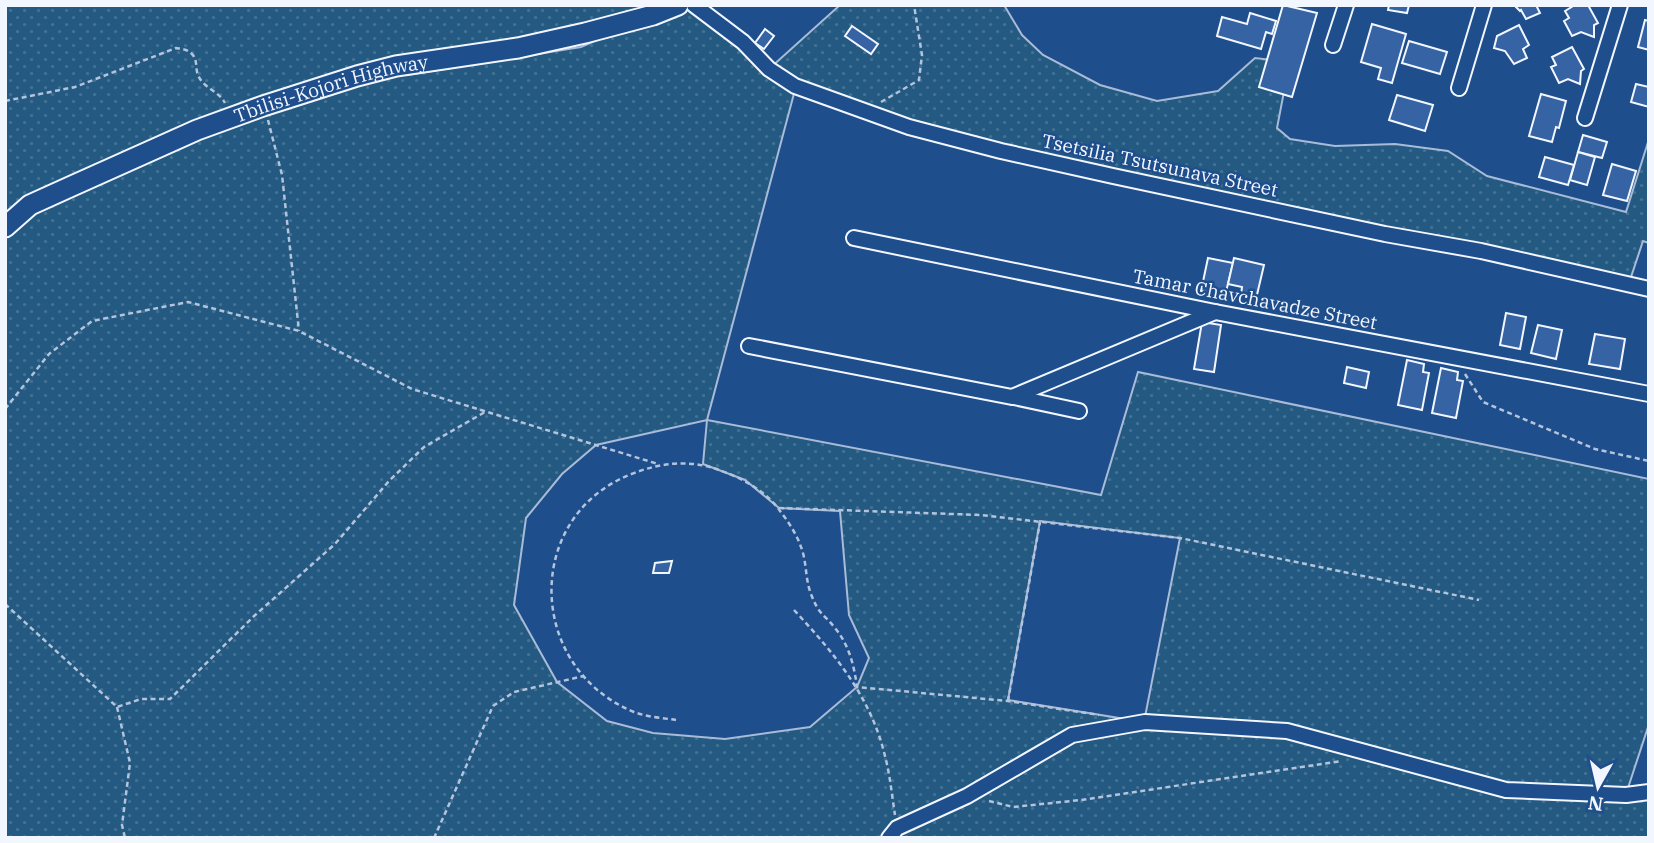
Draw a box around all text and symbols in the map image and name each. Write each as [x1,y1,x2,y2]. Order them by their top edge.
street label: Tbilisi-Kojori Highway [231,49,430,128]
street label: Tsetsilia Tsutsunava Street [1040,128,1280,202]
street label: Tamar Chavchavadze Street [1131,264,1380,335]
north arrow [1563,752,1633,822]
text: N [1587,791,1605,817]

